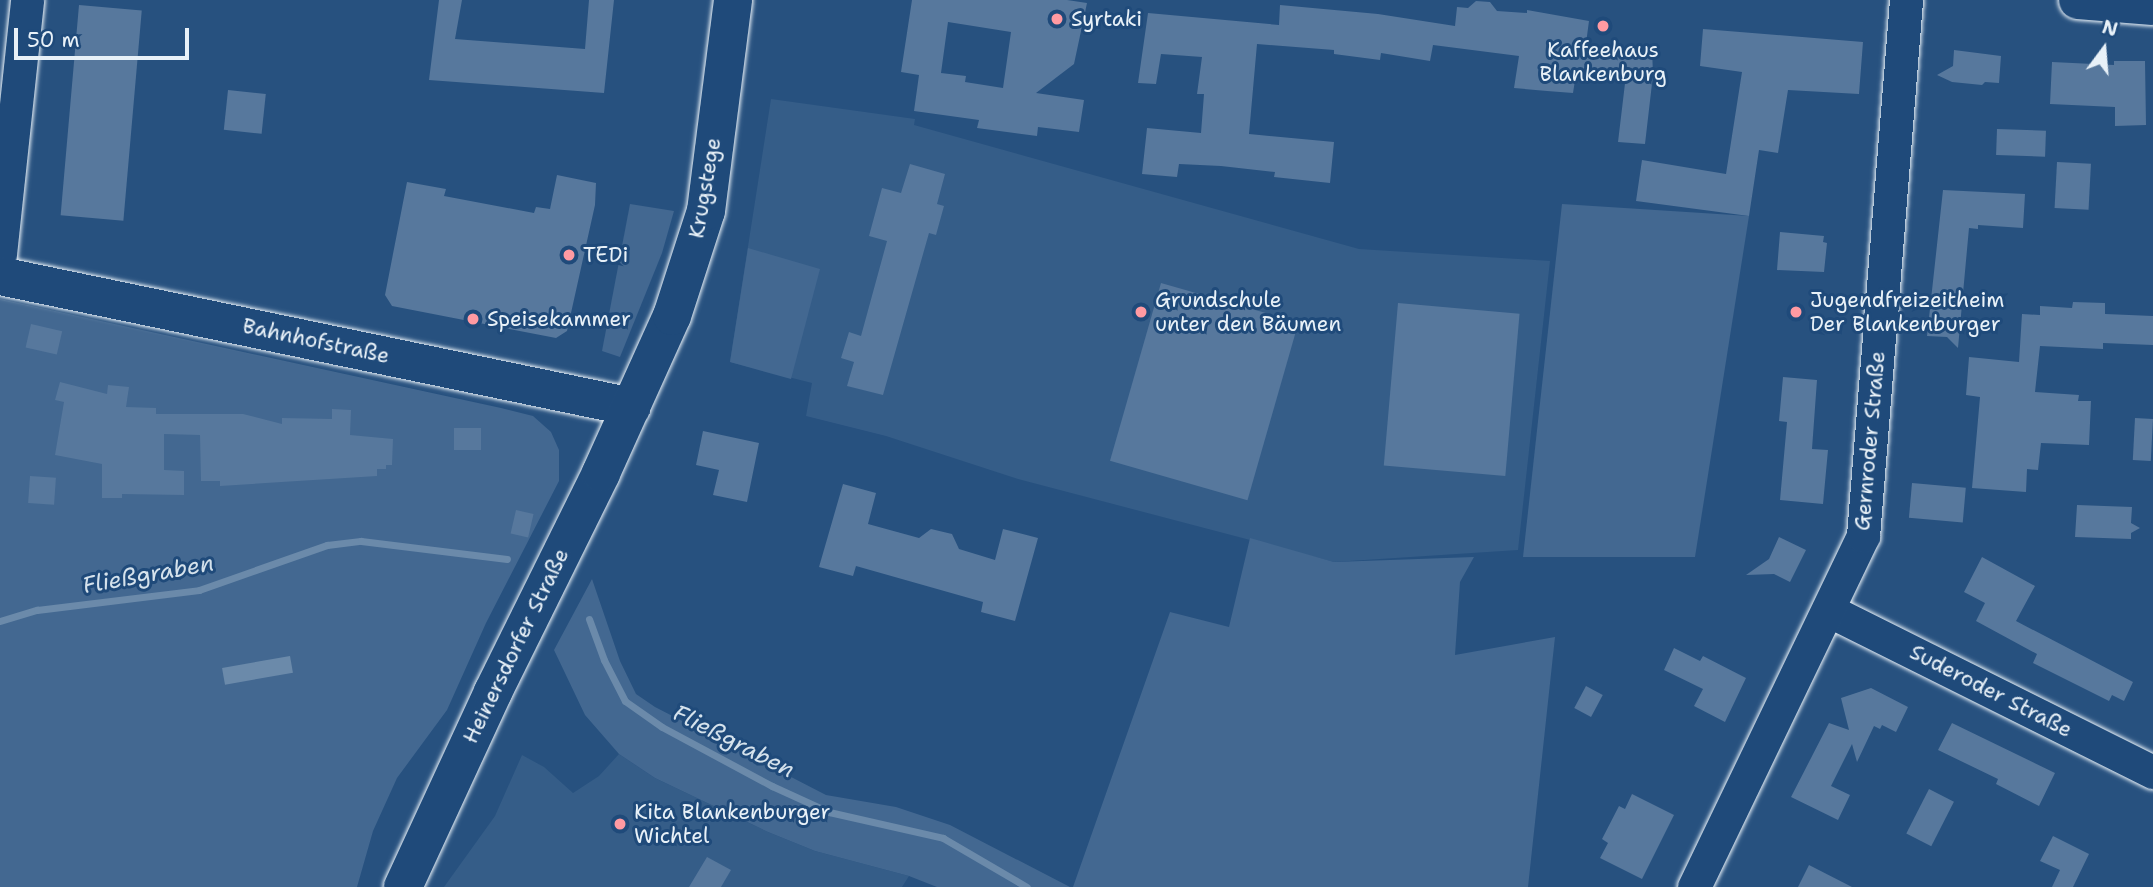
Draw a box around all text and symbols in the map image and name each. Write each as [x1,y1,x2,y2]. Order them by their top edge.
place label: Syrtaki [1071,6,1142,32]
marker: Syrtaki [1049,11,1065,27]
scale bar [18,14,192,58]
north arrow [2069,14,2139,84]
text: N [2099,14,2121,42]
marker: Kaffeehaus Blankenburg [1595,18,1611,34]
text: 50 m [27,26,80,54]
place label: Kaffeehaus Blankenburg [1539,37,1667,87]
street label: Krugstege [684,136,726,240]
place label: TEDi [583,242,628,268]
marker: TEDi [561,247,577,263]
place label: Grundschule unter den Bäumen [1155,287,1341,337]
place label: Jugendfreizeitheim Der Blankenburger [1810,287,2004,337]
marker: Grundschule unter den Bäumen [1133,304,1149,320]
marker: Jugendfreizeitheim Der Blankenburger [1788,304,1804,320]
place label: Speisekammer [487,306,631,332]
marker: Speisekammer [465,311,481,327]
street label: Bahnhofstraße [240,313,392,369]
street label: Gernroder Straße [1850,350,1890,532]
street label: Heinersdorfer Straße [458,544,574,748]
water label: Fließgraben [80,549,216,599]
street label: Suderoder Straße [1906,639,2076,743]
water label: Fließgraben [669,699,799,783]
place label: Kita Blankenburger Wichtel [634,799,830,849]
marker: Kita Blankenburger Wichtel [612,816,628,832]

